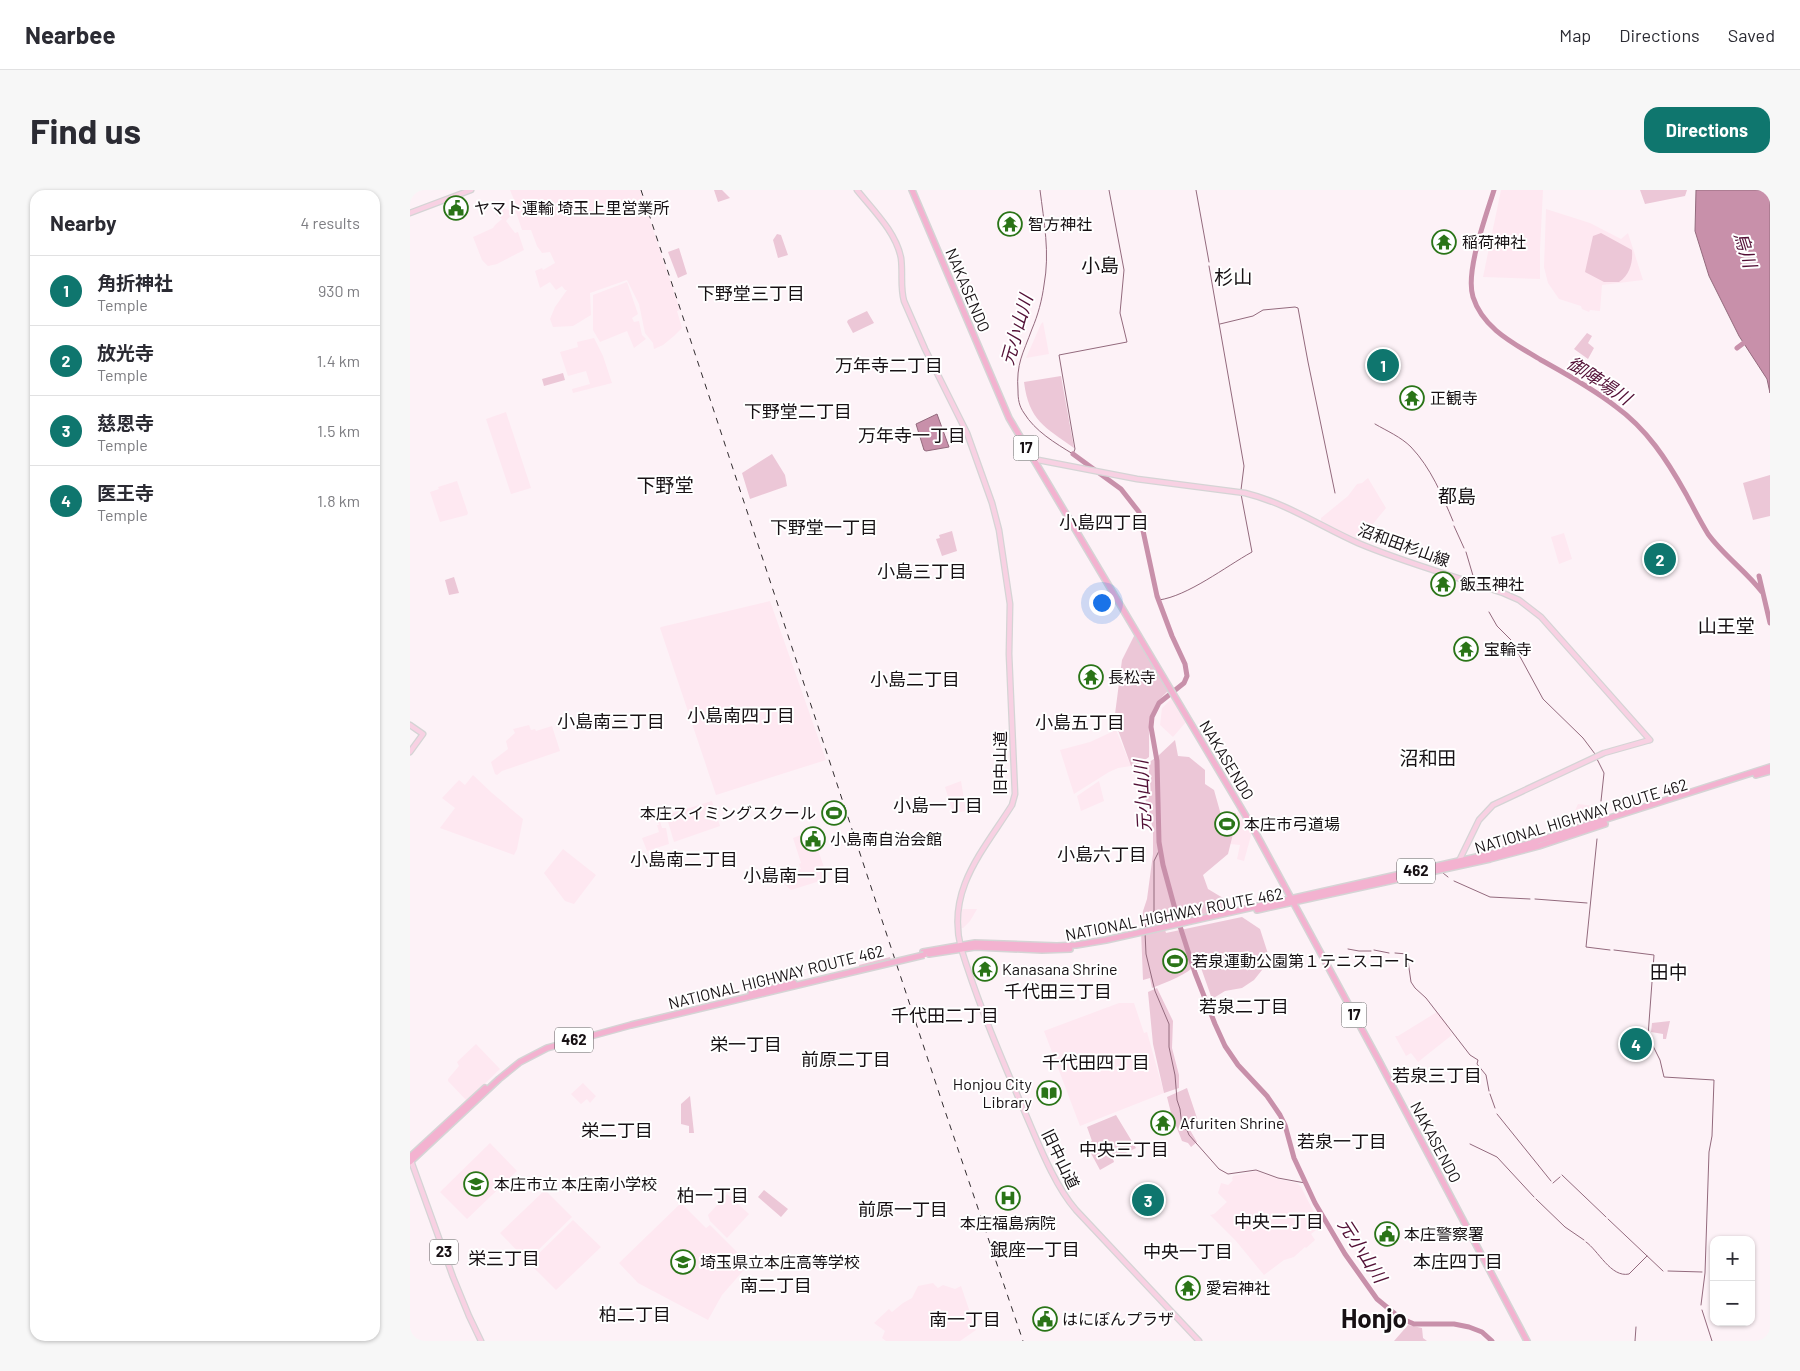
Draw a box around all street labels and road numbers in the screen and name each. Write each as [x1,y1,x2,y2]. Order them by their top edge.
street label: NAKASENDO [942,245,995,335]
road number: 17 [1014,436,1038,460]
street label: 沼和田杉山線 [1356,519,1453,570]
street label: NAKASENDO [1196,717,1259,803]
street label: 旧中山道 [990,731,1009,795]
street label: NATIONAL HIGHWAY ROUTE 462 [1472,774,1690,857]
road number: 462 [1397,858,1435,884]
street label: NATIONAL HIGHWAY ROUTE 462 [1063,883,1284,944]
street label: NATIONAL HIGHWAY ROUTE 462 [666,941,886,1013]
road number: 17 [1342,1002,1366,1028]
road number: 462 [555,1028,593,1052]
street label: NAKASENDO [1407,1098,1466,1186]
street label: 旧中山道 [1039,1126,1084,1192]
road number: 23 [430,1240,458,1264]

